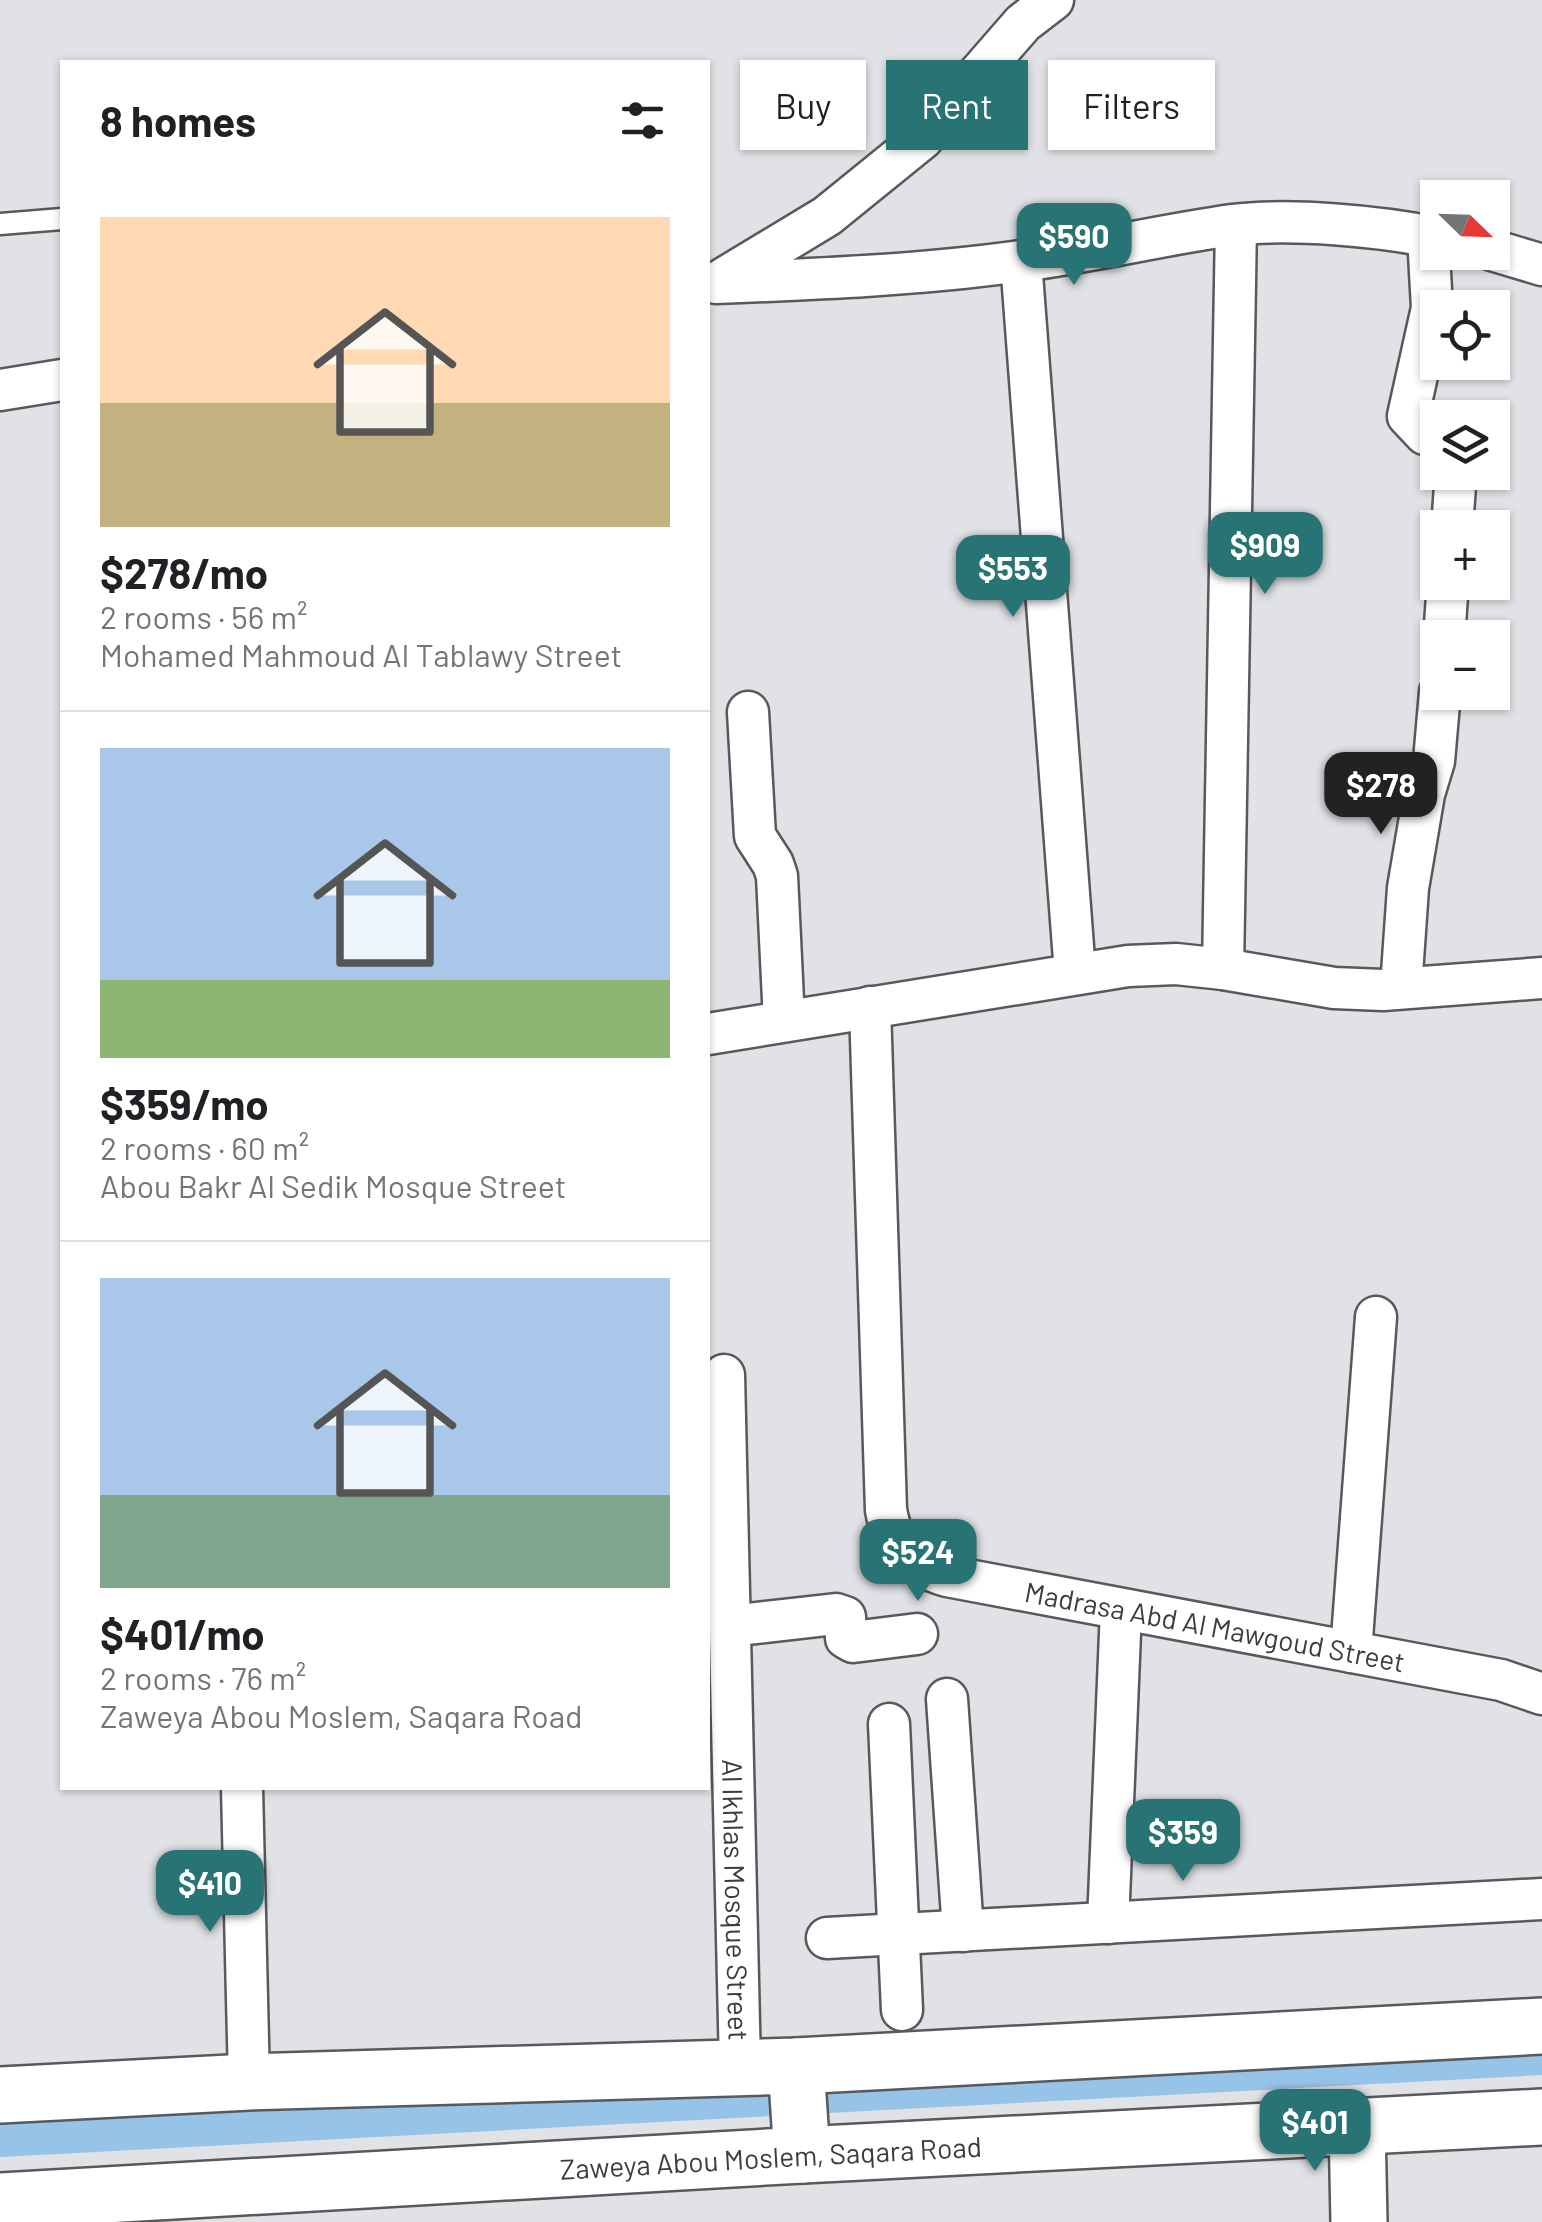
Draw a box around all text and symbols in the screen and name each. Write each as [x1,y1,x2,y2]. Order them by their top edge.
chip: Buy [740,60,866,150]
chip: Rent [886,60,1028,150]
chip: Filters [1048,60,1215,150]
icon: filters [615,93,670,148]
text: 8 homes [100,95,256,145]
north arrow [1420,180,1510,270]
map controls [1420,180,1510,710]
pin: $590 [1015,203,1133,288]
text: $590 [1039,216,1109,254]
icon: home [295,282,475,462]
button: locate [1420,290,1510,380]
button: layers [1420,400,1510,490]
button: + [1420,510,1510,600]
pin: $909 [1206,512,1324,597]
text: $909 [1230,525,1300,563]
pin: $553 [954,535,1072,620]
text: $278/mo [100,547,268,597]
text: $553 [978,548,1048,586]
text: 2 rooms · 56 m² [100,597,308,635]
button: − [1420,620,1510,710]
text: Mohamed Mahmoud Al Tablawy Street [100,635,622,673]
pin: $278 [1322,752,1440,837]
text: $278 [1346,765,1416,803]
icon: home [295,813,475,993]
text: $359/mo [100,1078,269,1128]
text: 2 rooms · 60 m² [100,1128,309,1166]
text: Abou Bakr Al Sedik Mosque Street [100,1166,566,1204]
icon: home [295,1343,475,1523]
pin: $524 [859,1519,977,1604]
text: $524 [882,1532,954,1570]
street label: Madrasa Abd Al Mawgoud Street [1022,1574,1408,1679]
text: $401/mo [100,1608,265,1658]
text: 2 rooms · 76 m² [100,1658,306,1696]
text: Zaweya Abou Moslem, Saqara Road [100,1696,583,1734]
street label: Al Ikhlas Mosque Street [716,1759,756,2041]
pin: $359 [1124,1799,1242,1884]
text: $359 [1148,1812,1218,1850]
pin: $410 [151,1850,269,1935]
text: $410 [178,1863,242,1901]
pin: $401 [1256,2089,1374,2174]
text: $401 [1282,2102,1348,2140]
street label: Zaweya Abou Moslem, Saqara Road [559,2129,983,2186]

